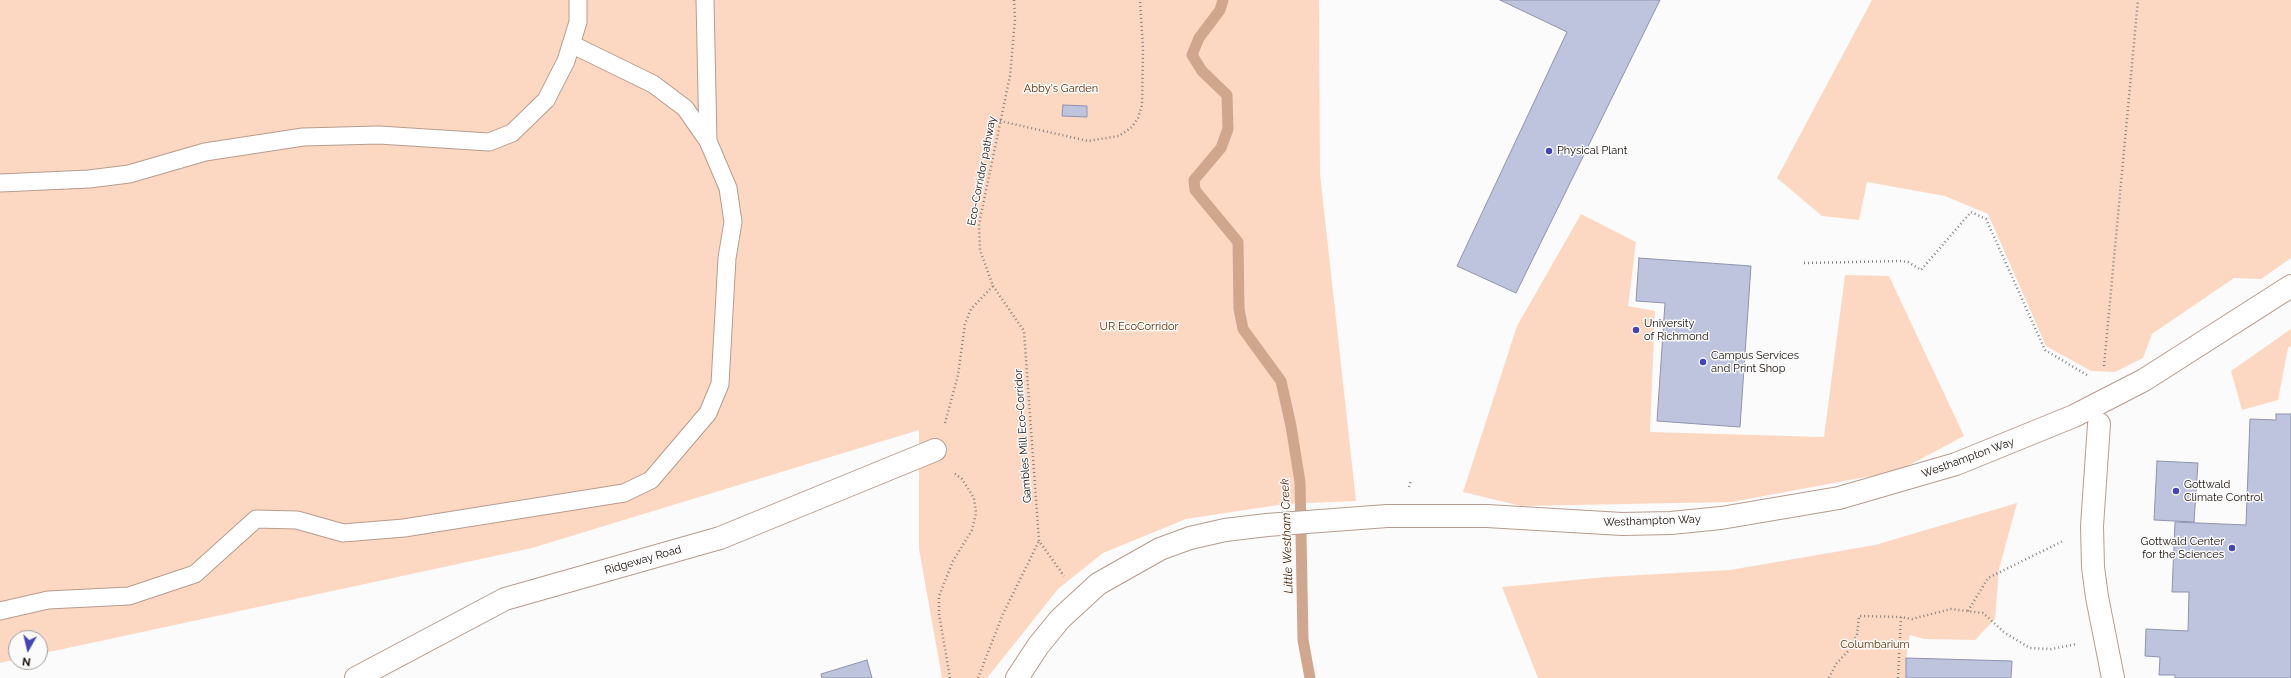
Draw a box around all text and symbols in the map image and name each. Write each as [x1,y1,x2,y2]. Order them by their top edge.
park label: Abby's Garden [1024,82,1098,96]
street label: Eco-Corridor pathway [965,115,999,227]
place label: Physical Plant [1557,144,1627,158]
marker: Physical Plant [1544,146,1554,156]
place label: University of Richmond [1644,317,1709,343]
park label: UR EcoCorridor [1100,320,1178,334]
marker: University of Richmond [1631,325,1641,335]
place label: Campus Services and Print Shop [1711,349,1799,375]
marker: Campus Services and Print Shop [1698,357,1708,367]
street label: Gambles Mill Eco-Corridor [1012,369,1034,503]
street label: Westhampton Way [1920,435,2016,481]
water label: Little Westham Creek [1278,478,1296,594]
place label: Gottwald Climate Control [2184,478,2263,504]
marker: Gottwald Climate Control [2171,486,2181,496]
street label: Westhampton Way [1603,513,1701,529]
place label: Gottwald Center for the Sciences [2141,535,2224,561]
street label: Ridgeway Road [603,543,683,577]
marker: Gottwald Center for the Sciences [2227,543,2237,553]
north arrow [8,630,48,670]
park label: Columbarium [1840,638,1910,652]
text: N [21,654,31,668]

